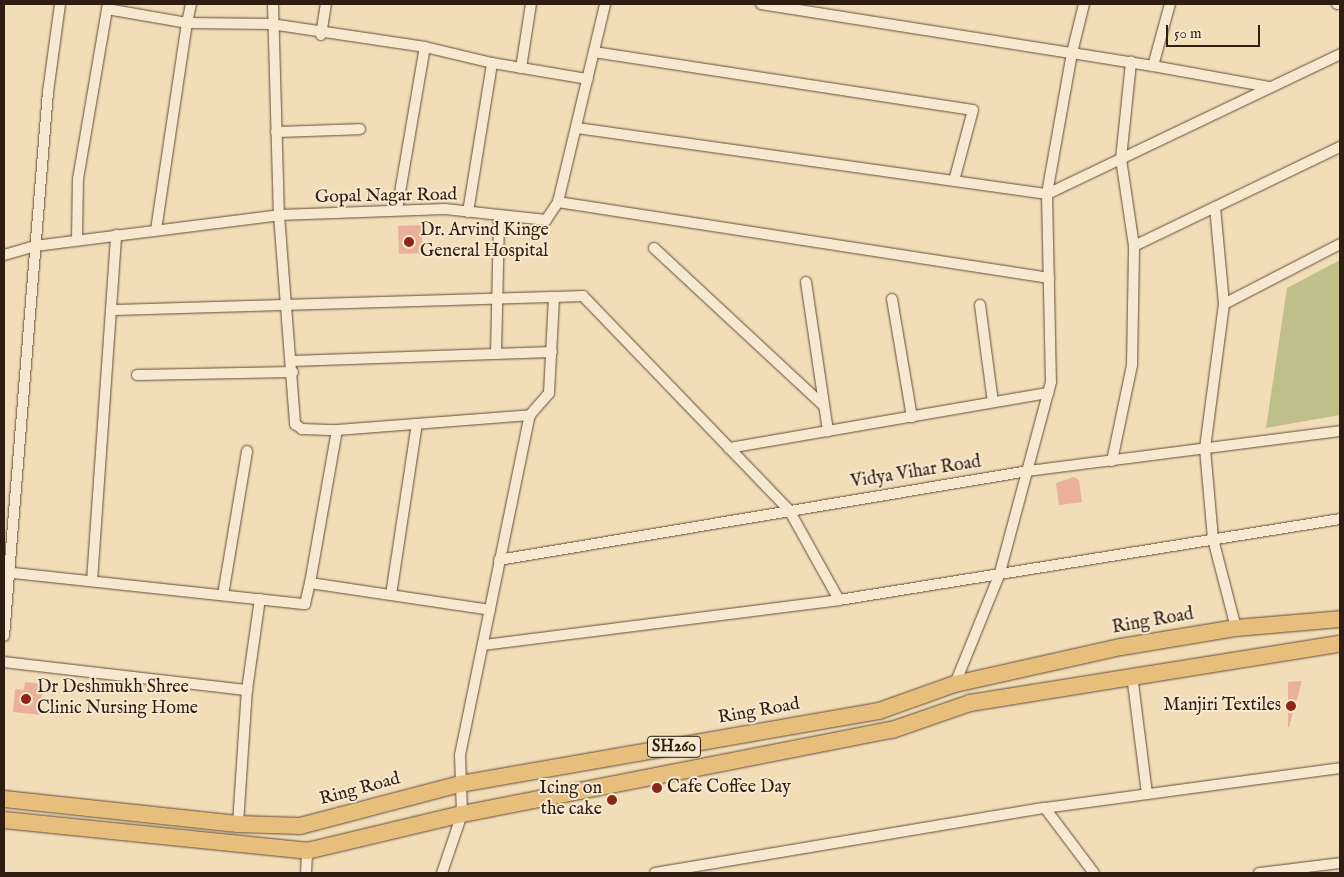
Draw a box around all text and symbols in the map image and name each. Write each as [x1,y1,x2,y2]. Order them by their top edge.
scale bar [1169,15,1263,47]
text: 50 m [1174,24,1202,43]
street label: Gopal Nagar Road [315,185,457,209]
place label: Dr. Arvind Kinge General Hospital [420,221,549,264]
marker: Dr. Arvind Kinge General Hospital [402,235,416,249]
street label: Vidya Vihar Road [849,452,983,494]
street label: Ring Road [1111,604,1195,640]
place label: Dr Deshmukh Shree Clinic Nursing Home [37,678,198,721]
marker: Dr Deshmukh Shree Clinic Nursing Home [19,692,33,706]
street label: Ring Road [717,694,801,730]
place label: Manjiri Textiles [1163,695,1281,717]
marker: Manjiri Textiles [1285,700,1297,712]
road number: SH260 [646,734,702,760]
street label: Ring Road [317,769,403,811]
place label: Cafe Coffee Day [667,777,791,799]
place label: Icing on the cake [539,779,602,822]
marker: Cafe Coffee Day [651,782,663,794]
marker: Icing on the cake [606,794,618,806]

